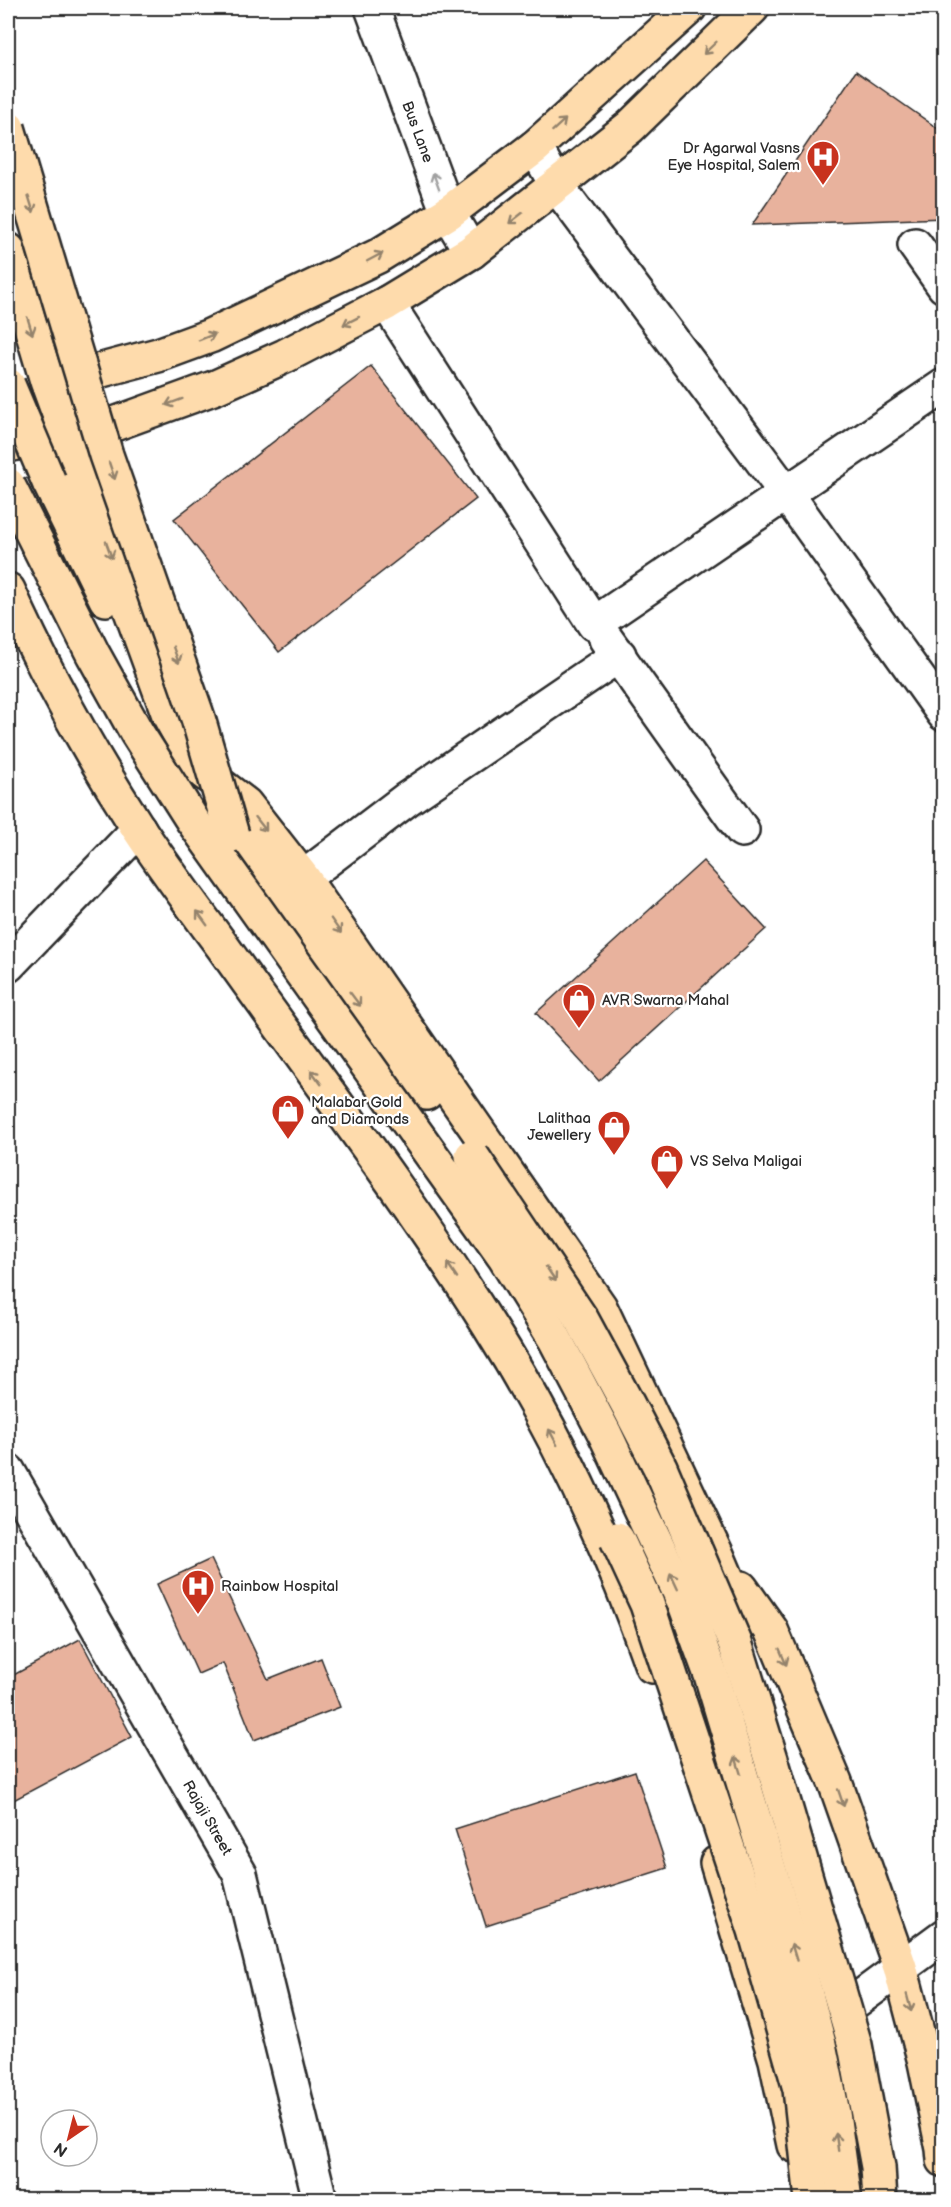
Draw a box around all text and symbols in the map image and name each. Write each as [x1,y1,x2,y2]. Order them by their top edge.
one-way arrow [703,41,718,56]
street label: Bus Lane [397,99,438,165]
one-way arrow [551,118,566,132]
place label: Dr Agarwal Vasns Eye Hospital, Salem [668,139,801,175]
hospital icon: Dr Agarwal Vasns Eye Hospital, Salem [805,139,841,186]
one-way arrow [430,173,441,191]
one-way arrow [26,194,37,213]
one-way arrow [508,211,524,224]
one-way arrow [366,251,383,263]
one-way arrow [25,316,36,335]
one-way arrow [343,316,361,327]
one-way arrow [197,331,215,342]
one-way arrow [165,398,184,409]
one-way arrow [107,461,118,480]
one-way arrow [104,540,115,558]
one-way arrow [171,645,182,664]
one-way arrow [254,816,267,832]
one-way arrow [196,911,208,927]
one-way arrow [330,918,342,934]
shop icon: AVR Swarna Mahal [561,982,597,1029]
one-way arrow [348,991,361,1007]
place label: AVR Swarna Mahal [602,991,729,1010]
one-way arrow [310,1069,322,1085]
shop icon: Malabar Gold and Diamonds [270,1093,306,1140]
place label: Malabar Gold and Diamonds [311,1093,410,1129]
place label: Lalithaa Jewellery [527,1109,591,1145]
shop icon: Lalithaa Jewellery [596,1109,632,1156]
shop icon: VS Selva Maligai [649,1143,685,1190]
place label: VS Selva Maligai [690,1152,802,1171]
one-way arrow [446,1262,458,1279]
one-way arrow [545,1266,558,1283]
one-way arrow [547,1429,559,1446]
hospital icon: Rainbow Hospital [180,1568,216,1615]
one-way arrow [668,1572,679,1590]
place label: Rainbow Hospital [221,1577,338,1596]
one-way arrow [778,1647,789,1666]
one-way arrow [732,1756,743,1775]
street label: Rajaji Street [178,1777,236,1859]
one-way arrow [836,1788,847,1807]
one-way arrow [788,1943,799,1962]
one-way arrow [904,1993,916,2012]
north arrow [39,2108,99,2168]
one-way arrow [832,2132,843,2152]
text: N [51,2138,72,2160]

